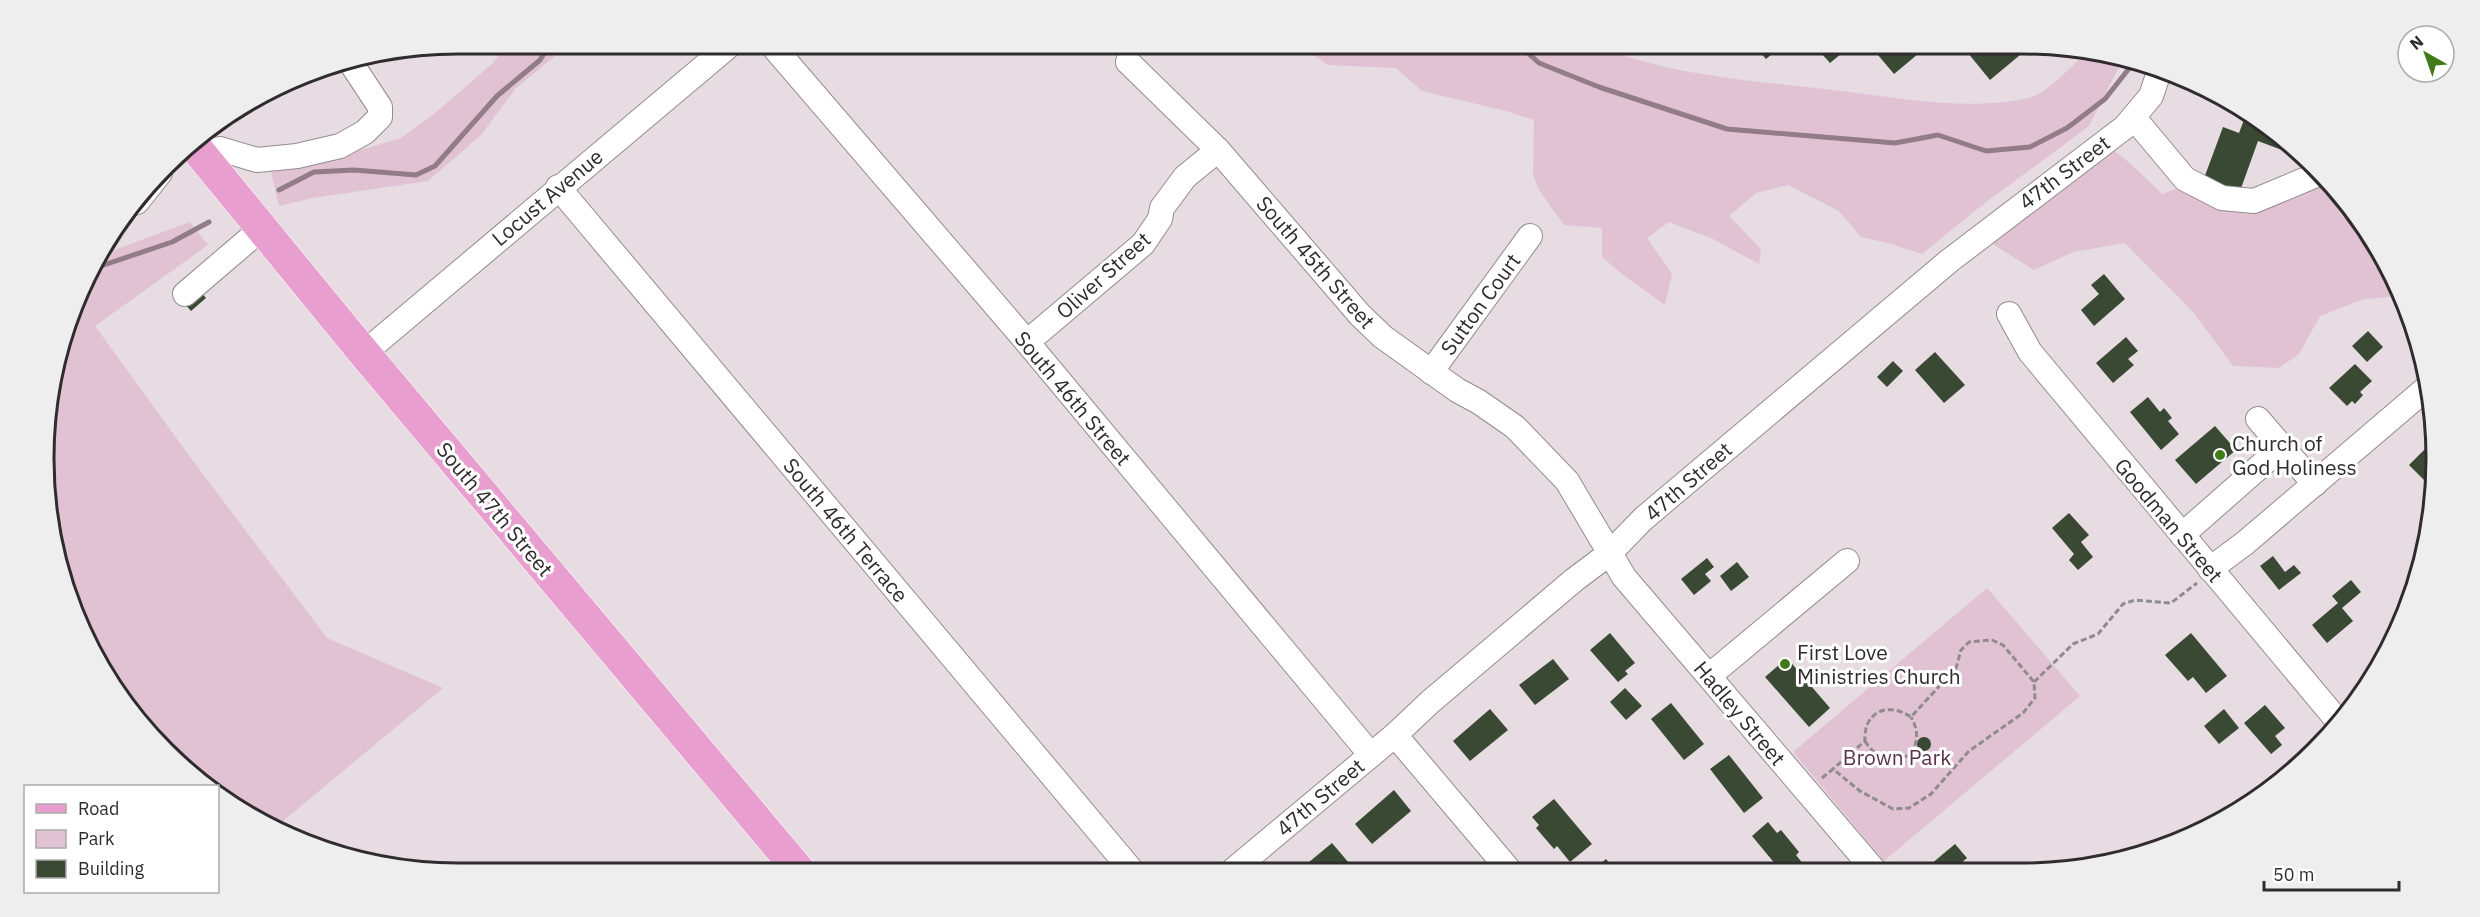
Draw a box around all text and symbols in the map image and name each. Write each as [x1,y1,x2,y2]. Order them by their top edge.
north arrow [2396,24,2456,84]
text: N [2405,31,2427,54]
street label: 47th Street [2013,129,2115,215]
street label: Locust Avenue [485,142,609,252]
street label: South 45th Street [1251,190,1381,334]
street label: Oliver Street [1050,225,1156,325]
street label: Sutton Court [1434,248,1526,360]
street label: South 46th Street [1009,325,1137,471]
place label: Church of God Holiness [2232,429,2357,481]
street label: 47th Street [1638,435,1738,527]
street label: South 47th Street [431,436,559,582]
marker: Church of God Holiness [2213,448,2227,462]
street label: South 46th Terrace [777,452,915,608]
street label: Goodman Street [2109,452,2229,588]
place label: First Love Ministries Church [1797,638,1961,690]
street label: Hadley Street [1688,655,1792,771]
marker: First Love Ministries Church [1778,657,1792,671]
park label: Brown Park [1843,743,1951,771]
street label: 47th Street [1270,752,1370,842]
legend [24,785,219,893]
text: Road [78,797,119,820]
text: Park [78,827,115,850]
scale bar [2264,854,2399,892]
text: Building [78,857,145,880]
text: 50 m [2273,863,2315,886]

